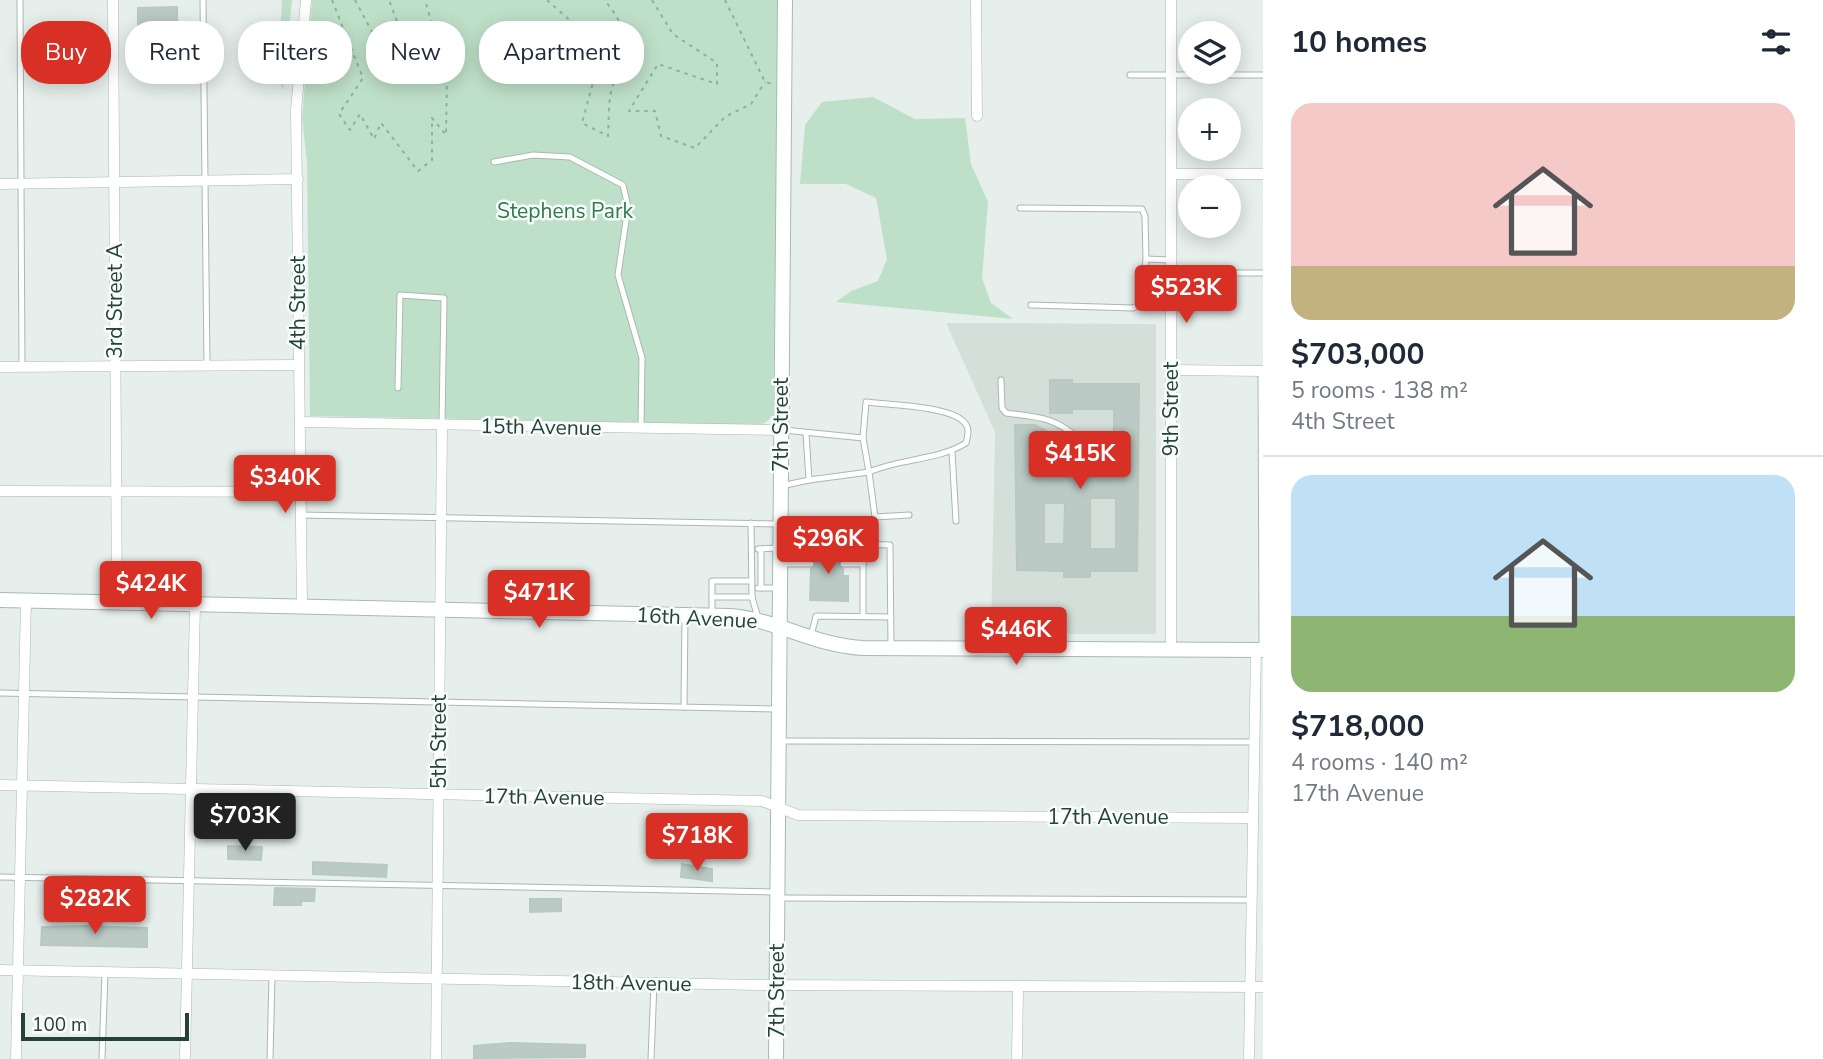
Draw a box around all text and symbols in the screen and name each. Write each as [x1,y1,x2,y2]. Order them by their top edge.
chip: Buy [21,21,111,84]
chip: Rent [125,21,224,84]
chip: Filters [238,21,352,84]
chip: New [366,21,465,84]
chip: Apartment [479,21,644,84]
map controls [1178,21,1241,238]
button: layers [1178,21,1241,84]
text: 10 homes [1291,22,1427,63]
icon: filters [1757,23,1795,61]
button: + [1178,98,1241,161]
icon: home [1480,148,1606,274]
button: − [1178,175,1241,238]
park label: Stephens Park [497,197,633,225]
street label: 3rd Street A [101,243,129,359]
street label: 4th Street [284,255,312,350]
pin: $523K [1137,266,1235,325]
text: $523K [1151,272,1221,303]
text: $703,000 [1291,334,1424,375]
street label: 9th Street [1157,361,1185,456]
text: 5 rooms · 138 m² [1291,375,1468,406]
street label: 7th Street [767,377,795,472]
text: 4th Street [1291,406,1395,437]
street label: 15th Avenue [480,412,602,442]
pin: $415K [1031,432,1129,491]
text: $415K [1045,438,1115,469]
pin: $340K [236,456,334,515]
text: $340K [250,462,320,493]
pin: $296K [779,516,877,576]
icon: home [1480,520,1606,646]
text: $296K [793,523,863,554]
pin: $424K [102,562,200,621]
text: $424K [116,568,186,599]
pin: $471K [490,570,588,630]
text: $471K [504,577,574,608]
street label: 16th Avenue [636,601,758,635]
pin: $446K [967,608,1065,667]
text: $446K [981,614,1051,645]
street label: 5th Street [425,694,453,789]
text: $718,000 [1291,706,1424,747]
text: 4 rooms · 140 m² [1291,747,1468,778]
text: 17th Avenue [1291,778,1424,809]
street label: 17th Avenue [483,782,605,812]
pin: $703K [196,794,294,853]
text: $703K [210,800,280,831]
street label: 17th Avenue [1047,803,1169,831]
pin: $718K [648,814,746,873]
text: $718K [662,820,732,851]
pin: $282K [46,876,144,936]
text: $282K [60,883,130,914]
street label: 7th Street [763,943,791,1038]
street label: 18th Avenue [570,968,692,998]
scale bar [21,1010,189,1042]
text: 100 m [32,1012,87,1038]

